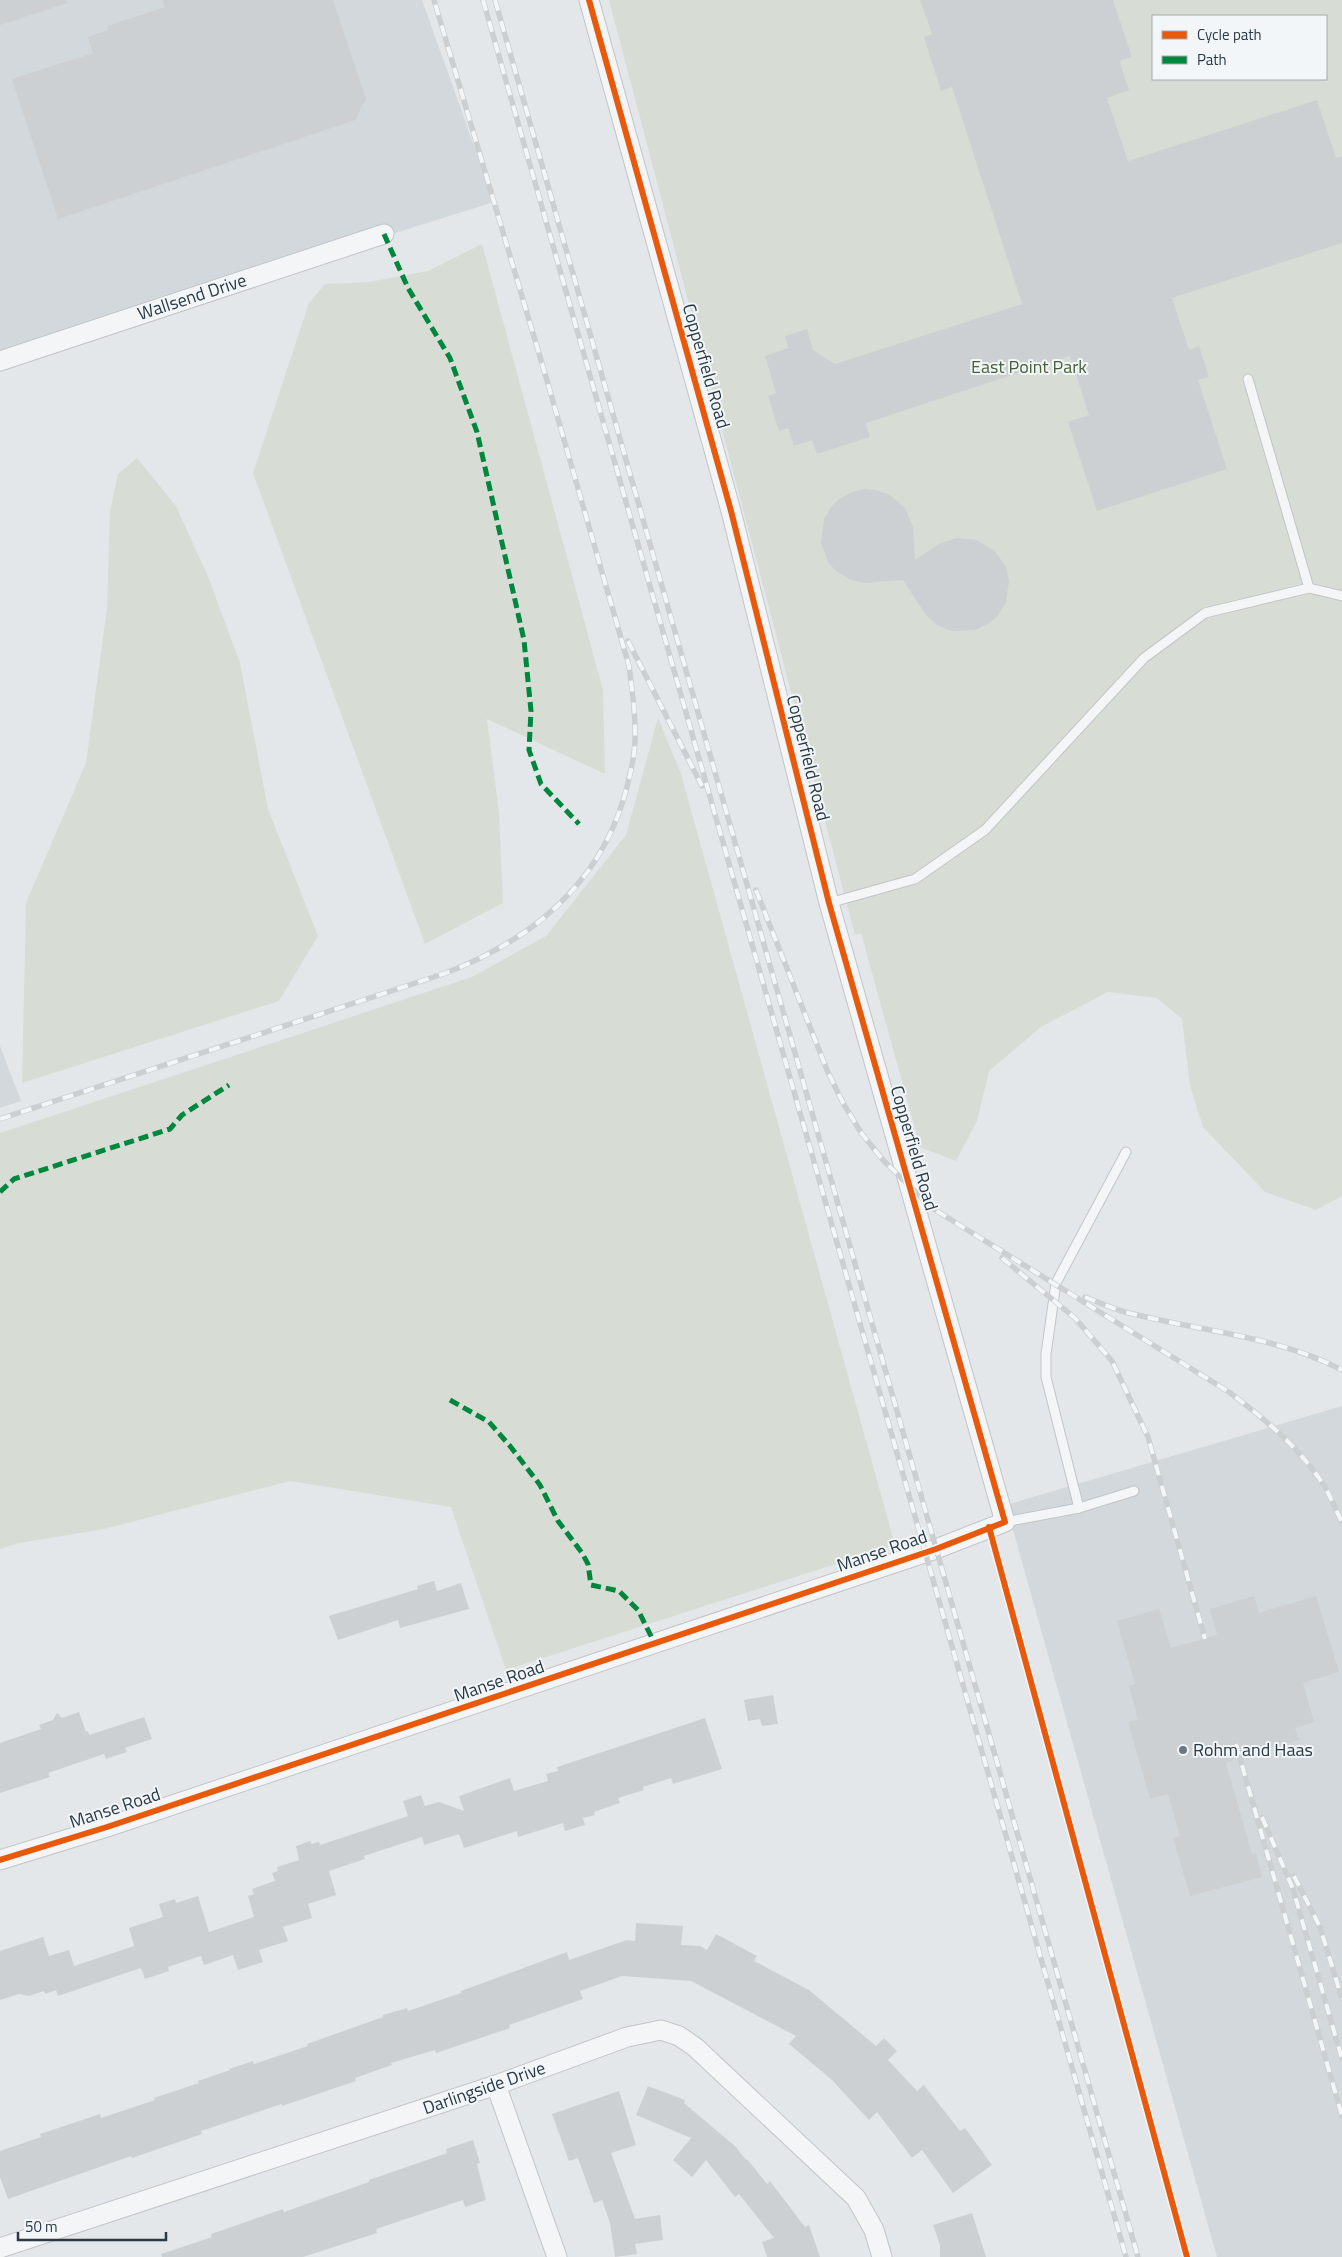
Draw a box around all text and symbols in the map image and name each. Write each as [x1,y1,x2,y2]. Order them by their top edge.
legend [1152,15,1327,80]
text: Cycle path [1197,23,1262,46]
text: Path [1197,48,1227,71]
street label: Wallsend Drive [134,266,250,327]
street label: Copperfield Road [676,300,737,432]
park label: East Point Park [971,353,1087,380]
street label: Copperfield Road [780,692,837,824]
street label: Copperfield Road [884,1082,945,1214]
street label: Manse Road [833,1522,931,1579]
street label: Manse Road [450,1652,548,1709]
place label: Rohm and Haas [1193,1736,1313,1763]
marker: Rohm and Haas [1177,1744,1189,1756]
street label: Manse Road [66,1780,164,1835]
street label: Darlingside Drive [419,2054,549,2121]
scale bar [18,2210,165,2242]
text: 50 m [25,2215,58,2238]

